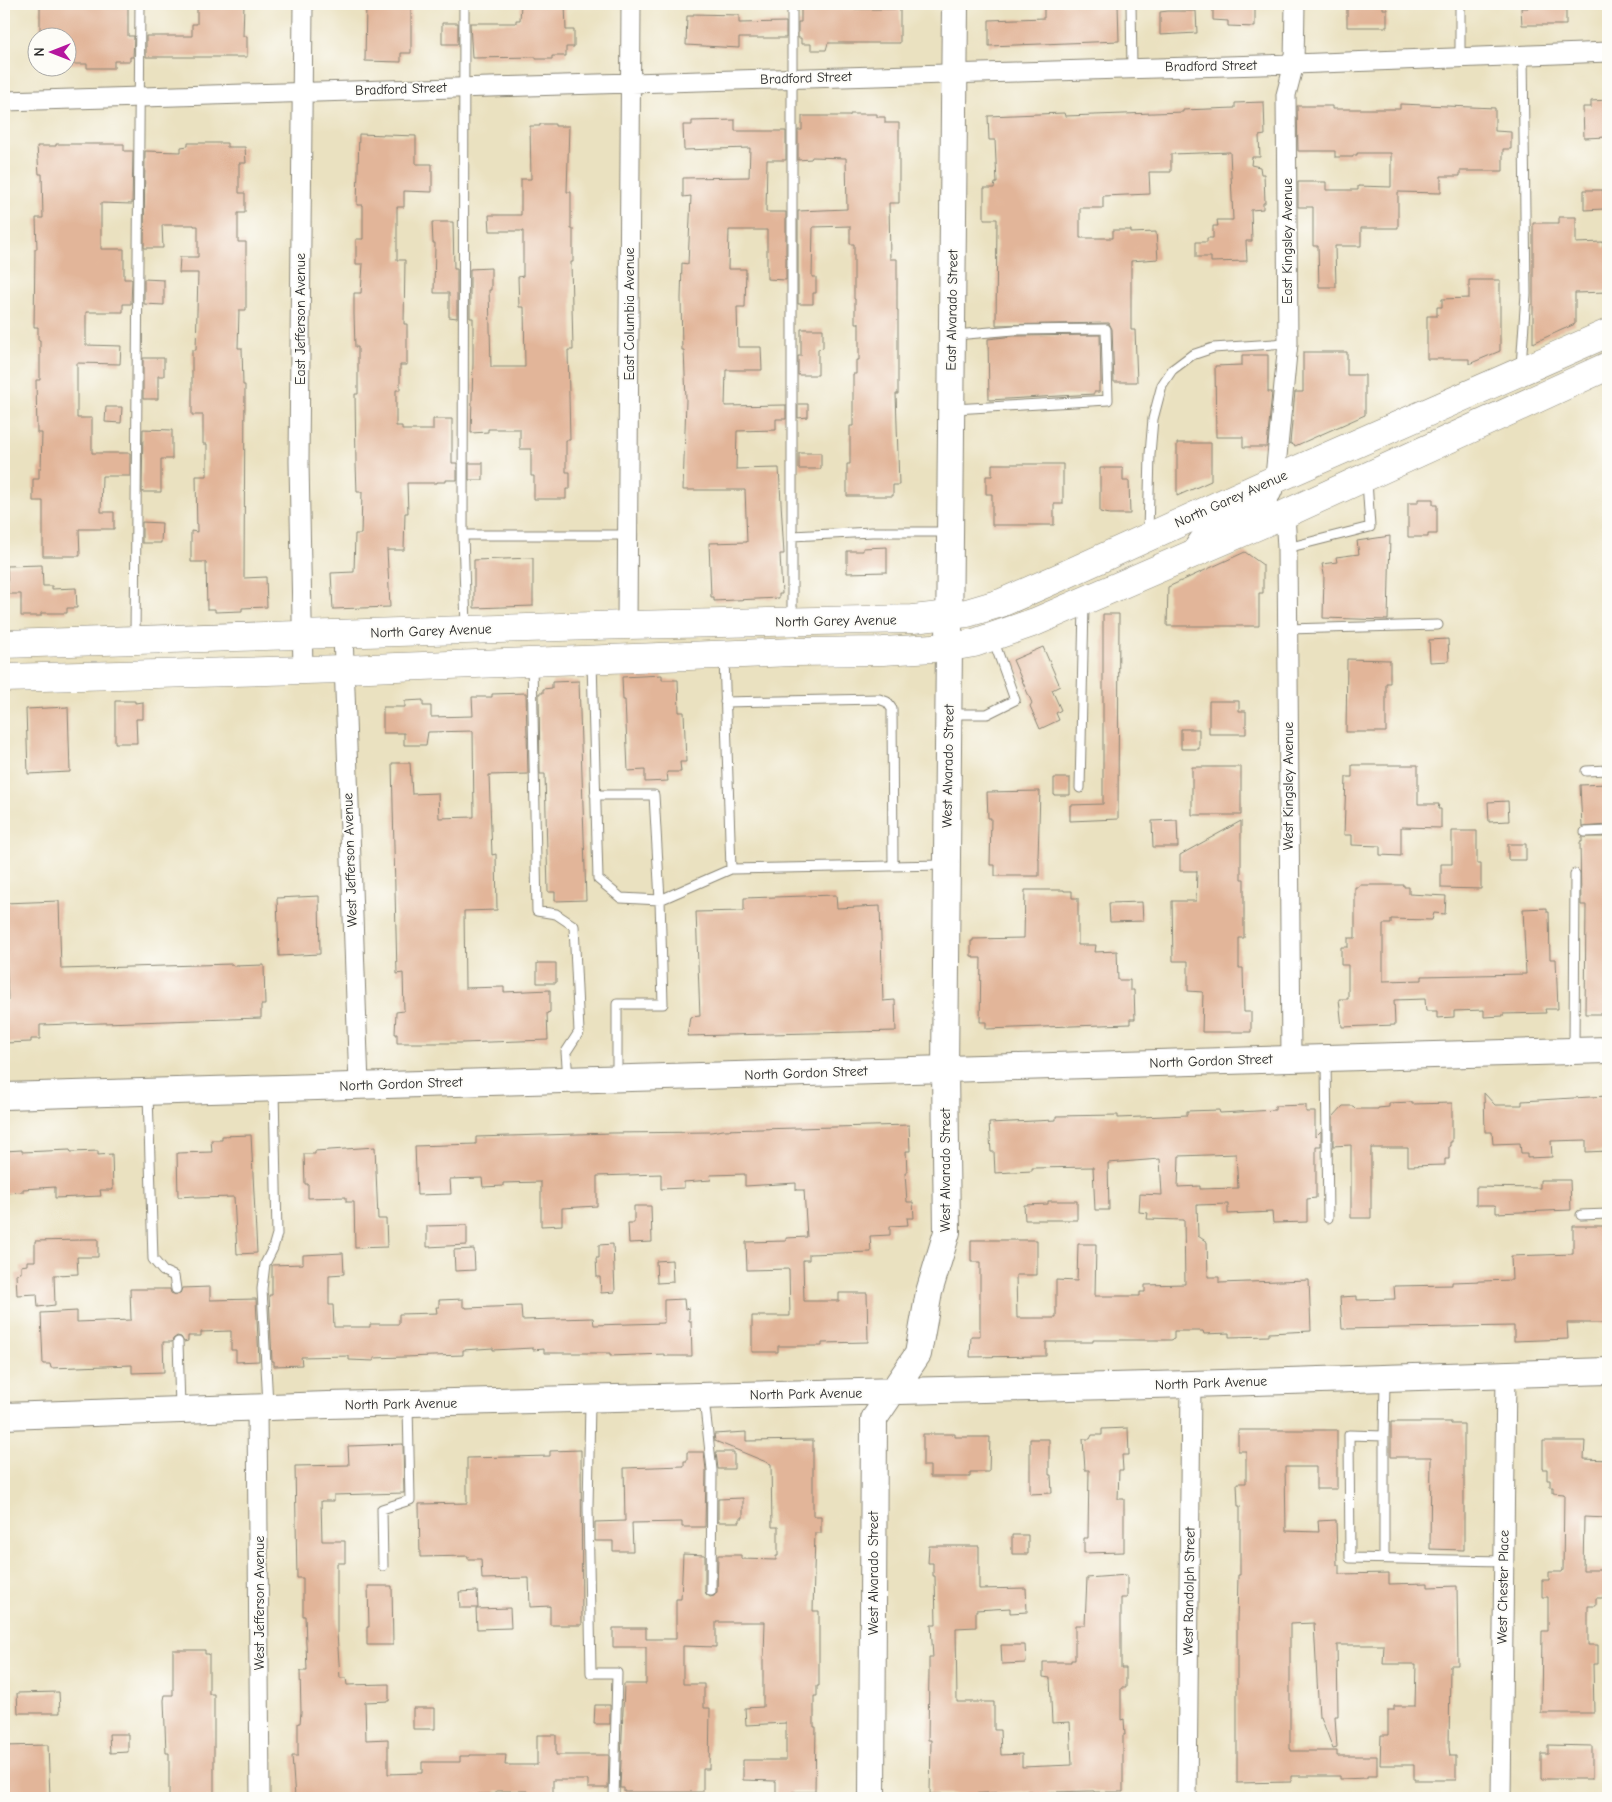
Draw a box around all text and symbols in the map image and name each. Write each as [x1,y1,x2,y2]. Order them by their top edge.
north arrow [28,28,78,78]
text: N [31,47,48,57]
street label: Bradford Street [1165,57,1258,75]
street label: Bradford Street [760,68,853,88]
street label: Bradford Street [355,79,448,99]
street label: East Kingsley Avenue [1279,178,1296,304]
street label: East Columbia Avenue [621,247,638,381]
street label: East Alvarado Street [942,248,962,371]
street label: East Jefferson Avenue [292,253,309,385]
street label: North Garey Avenue [1172,467,1290,531]
street label: North Garey Avenue [775,611,897,631]
street label: North Garey Avenue [370,620,492,642]
street label: West Alvarado Street [938,703,958,828]
street label: West Kingsley Avenue [1280,722,1297,850]
street label: West Jefferson Avenue [339,793,361,927]
street label: North Gordon Street [1149,1050,1274,1072]
street label: North Gordon Street [744,1062,869,1084]
street label: North Gordon Street [339,1073,464,1095]
street label: West Alvarado Street [937,1107,954,1232]
street label: North Park Avenue [1154,1373,1268,1393]
street label: North Park Avenue [750,1385,862,1403]
street label: North Park Avenue [345,1395,457,1413]
street label: West Alvarado Street [865,1510,882,1635]
street label: West Randolph Street [1179,1526,1199,1655]
street label: West Chester Place [1494,1530,1512,1644]
street label: West Jefferson Avenue [251,1536,268,1670]

